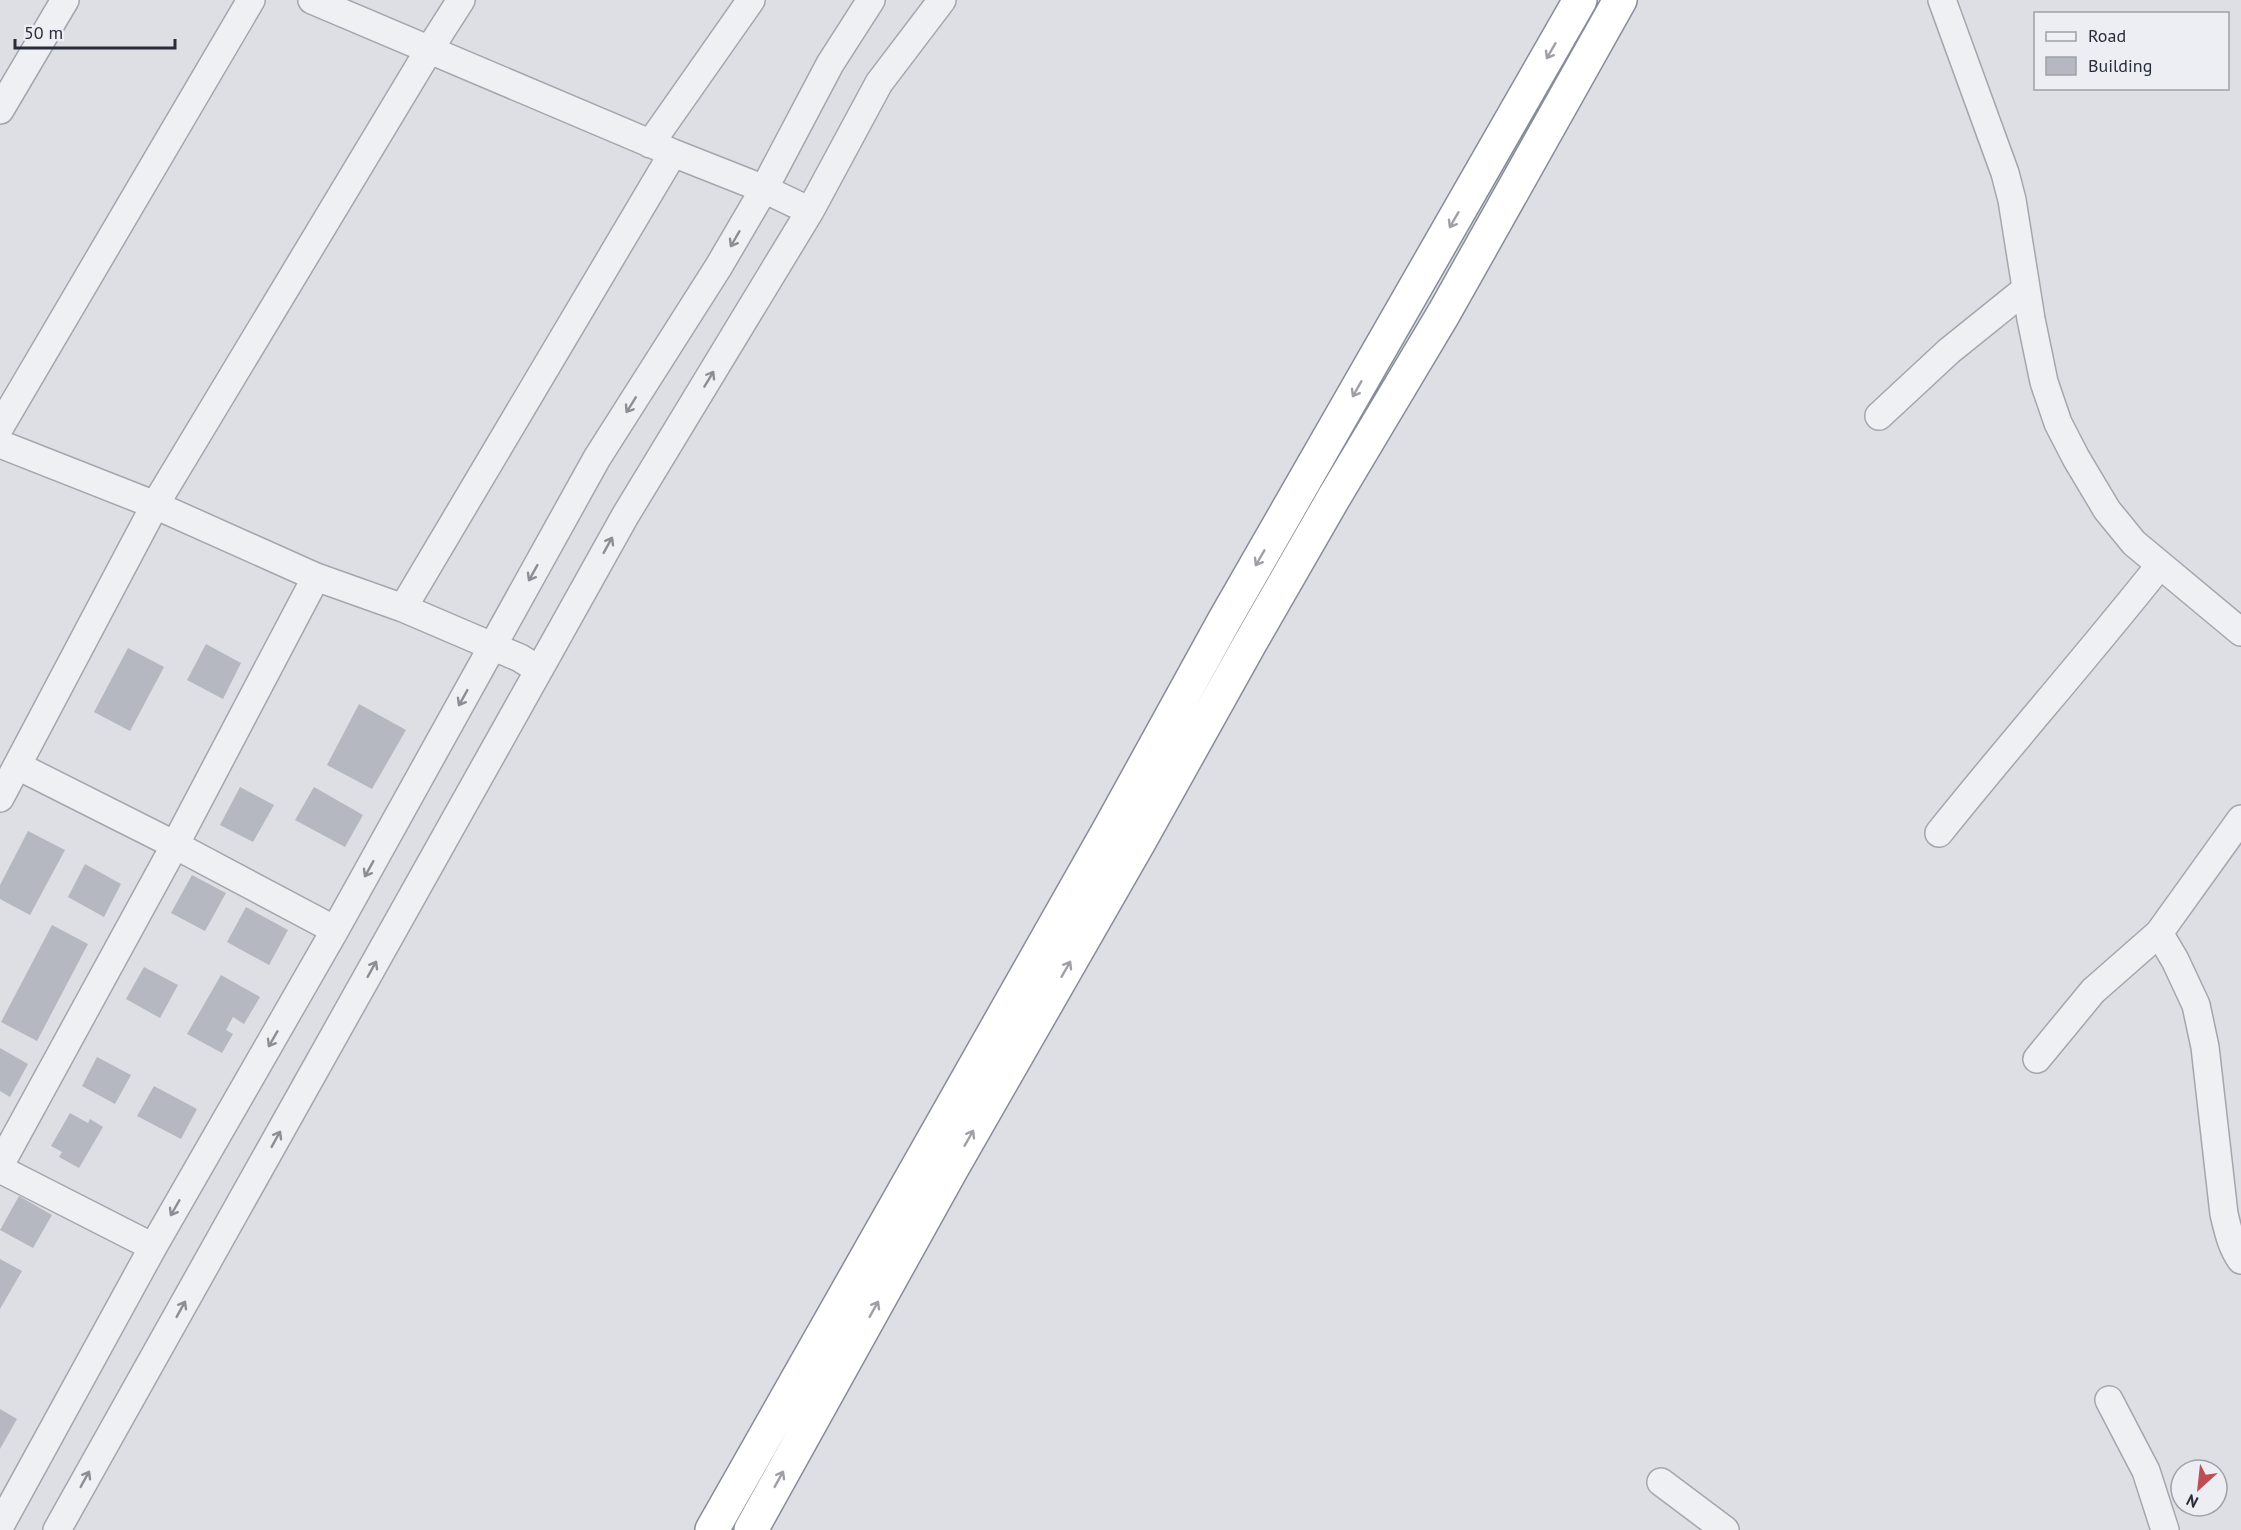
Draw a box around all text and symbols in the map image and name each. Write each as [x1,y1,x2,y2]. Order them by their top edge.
scale bar [15,12,176,50]
legend [2034,12,2229,90]
text: 50 m [24,21,63,44]
text: Road [2088,24,2126,47]
one-way arrow [1545,42,1557,59]
text: Building [2088,54,2152,77]
one-way arrow [1448,211,1460,228]
one-way arrow [728,230,740,247]
one-way arrow [703,371,715,388]
one-way arrow [1351,380,1363,397]
one-way arrow [625,396,637,413]
one-way arrow [603,537,614,555]
one-way arrow [1254,549,1266,566]
one-way arrow [527,564,539,581]
one-way arrow [457,689,469,706]
one-way arrow [363,860,375,877]
one-way arrow [366,961,378,978]
one-way arrow [1061,961,1073,978]
one-way arrow [266,1030,278,1047]
one-way arrow [963,1130,975,1147]
one-way arrow [270,1131,282,1148]
one-way arrow [169,1199,181,1216]
one-way arrow [869,1300,880,1318]
one-way arrow [175,1301,187,1318]
north arrow [2169,1458,2229,1518]
one-way arrow [80,1471,92,1488]
one-way arrow [773,1471,785,1488]
text: N [2183,1490,2201,1513]

